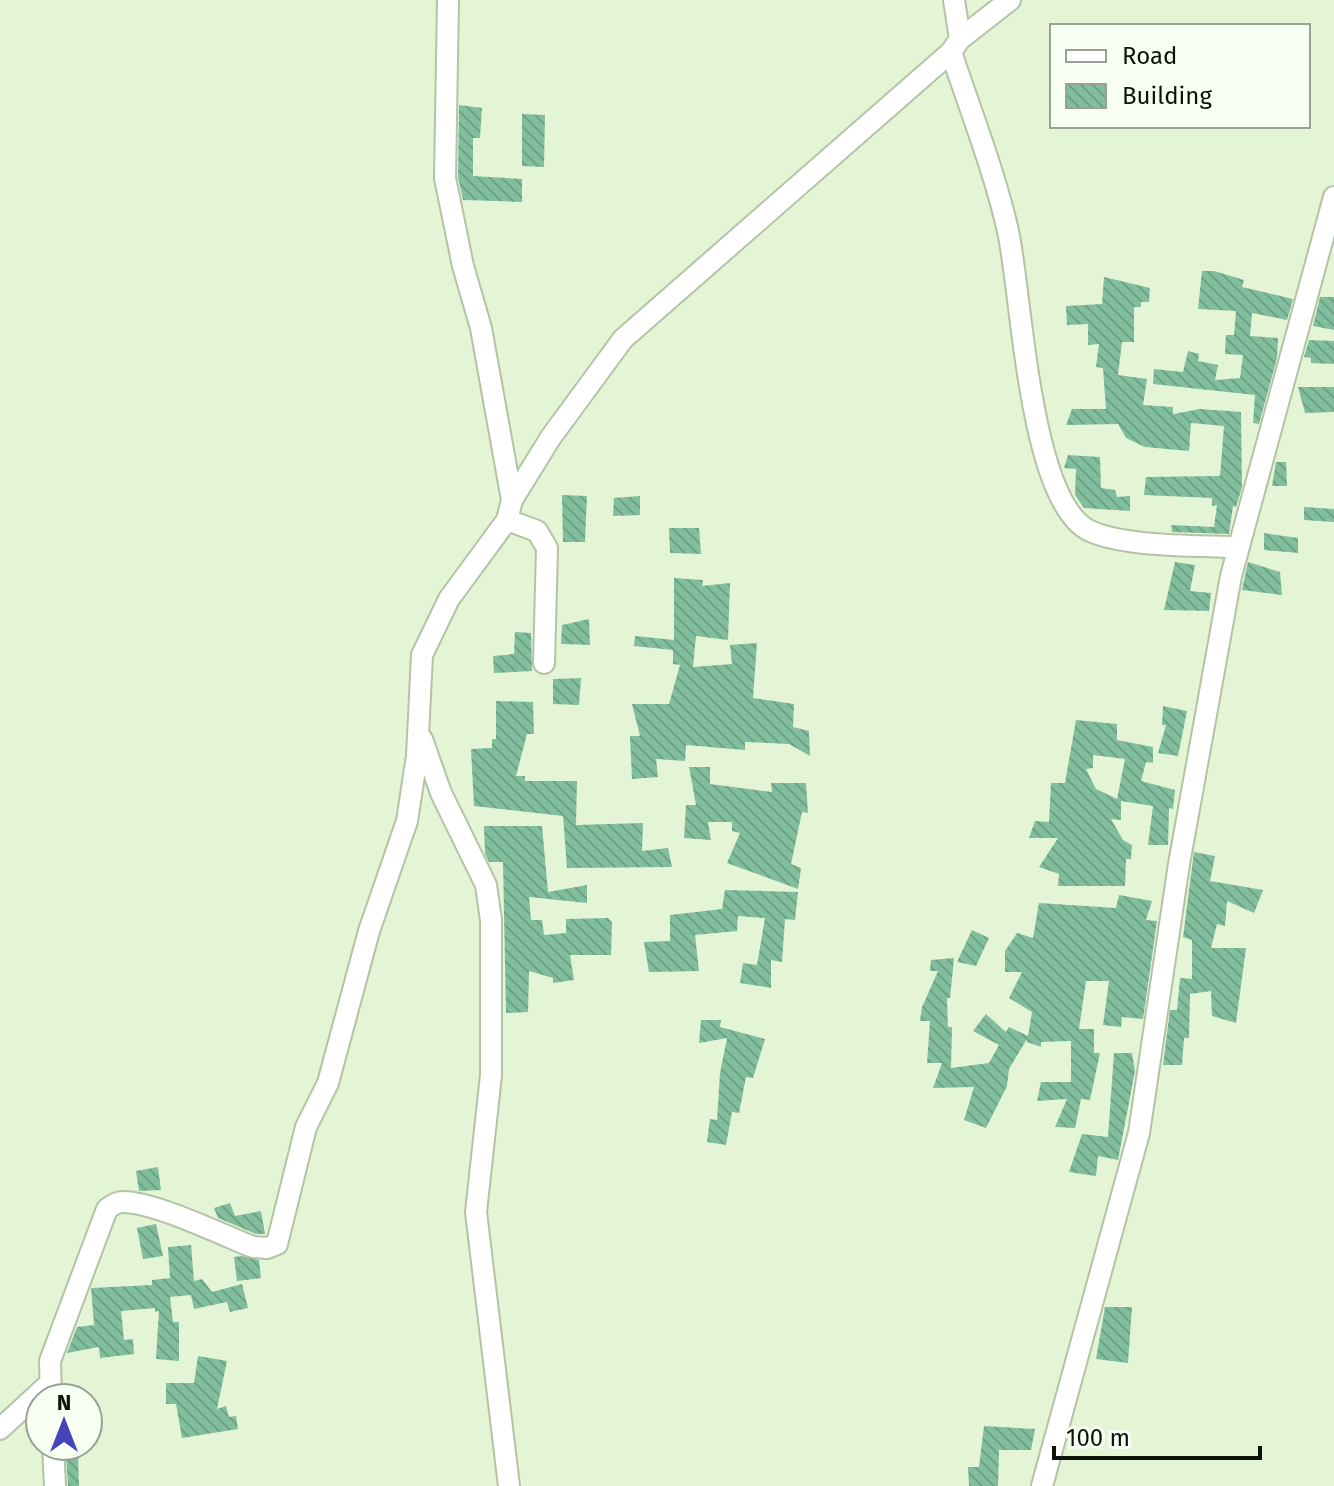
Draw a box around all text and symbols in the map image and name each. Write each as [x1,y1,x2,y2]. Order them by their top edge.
legend [1050,24,1310,128]
text: Road [1122,42,1177,70]
text: Building [1122,82,1212,110]
north arrow [24,1382,104,1462]
text: N [57,1389,71,1416]
scale bar [1054,1410,1260,1460]
text: 100 m [1066,1424,1130,1452]

